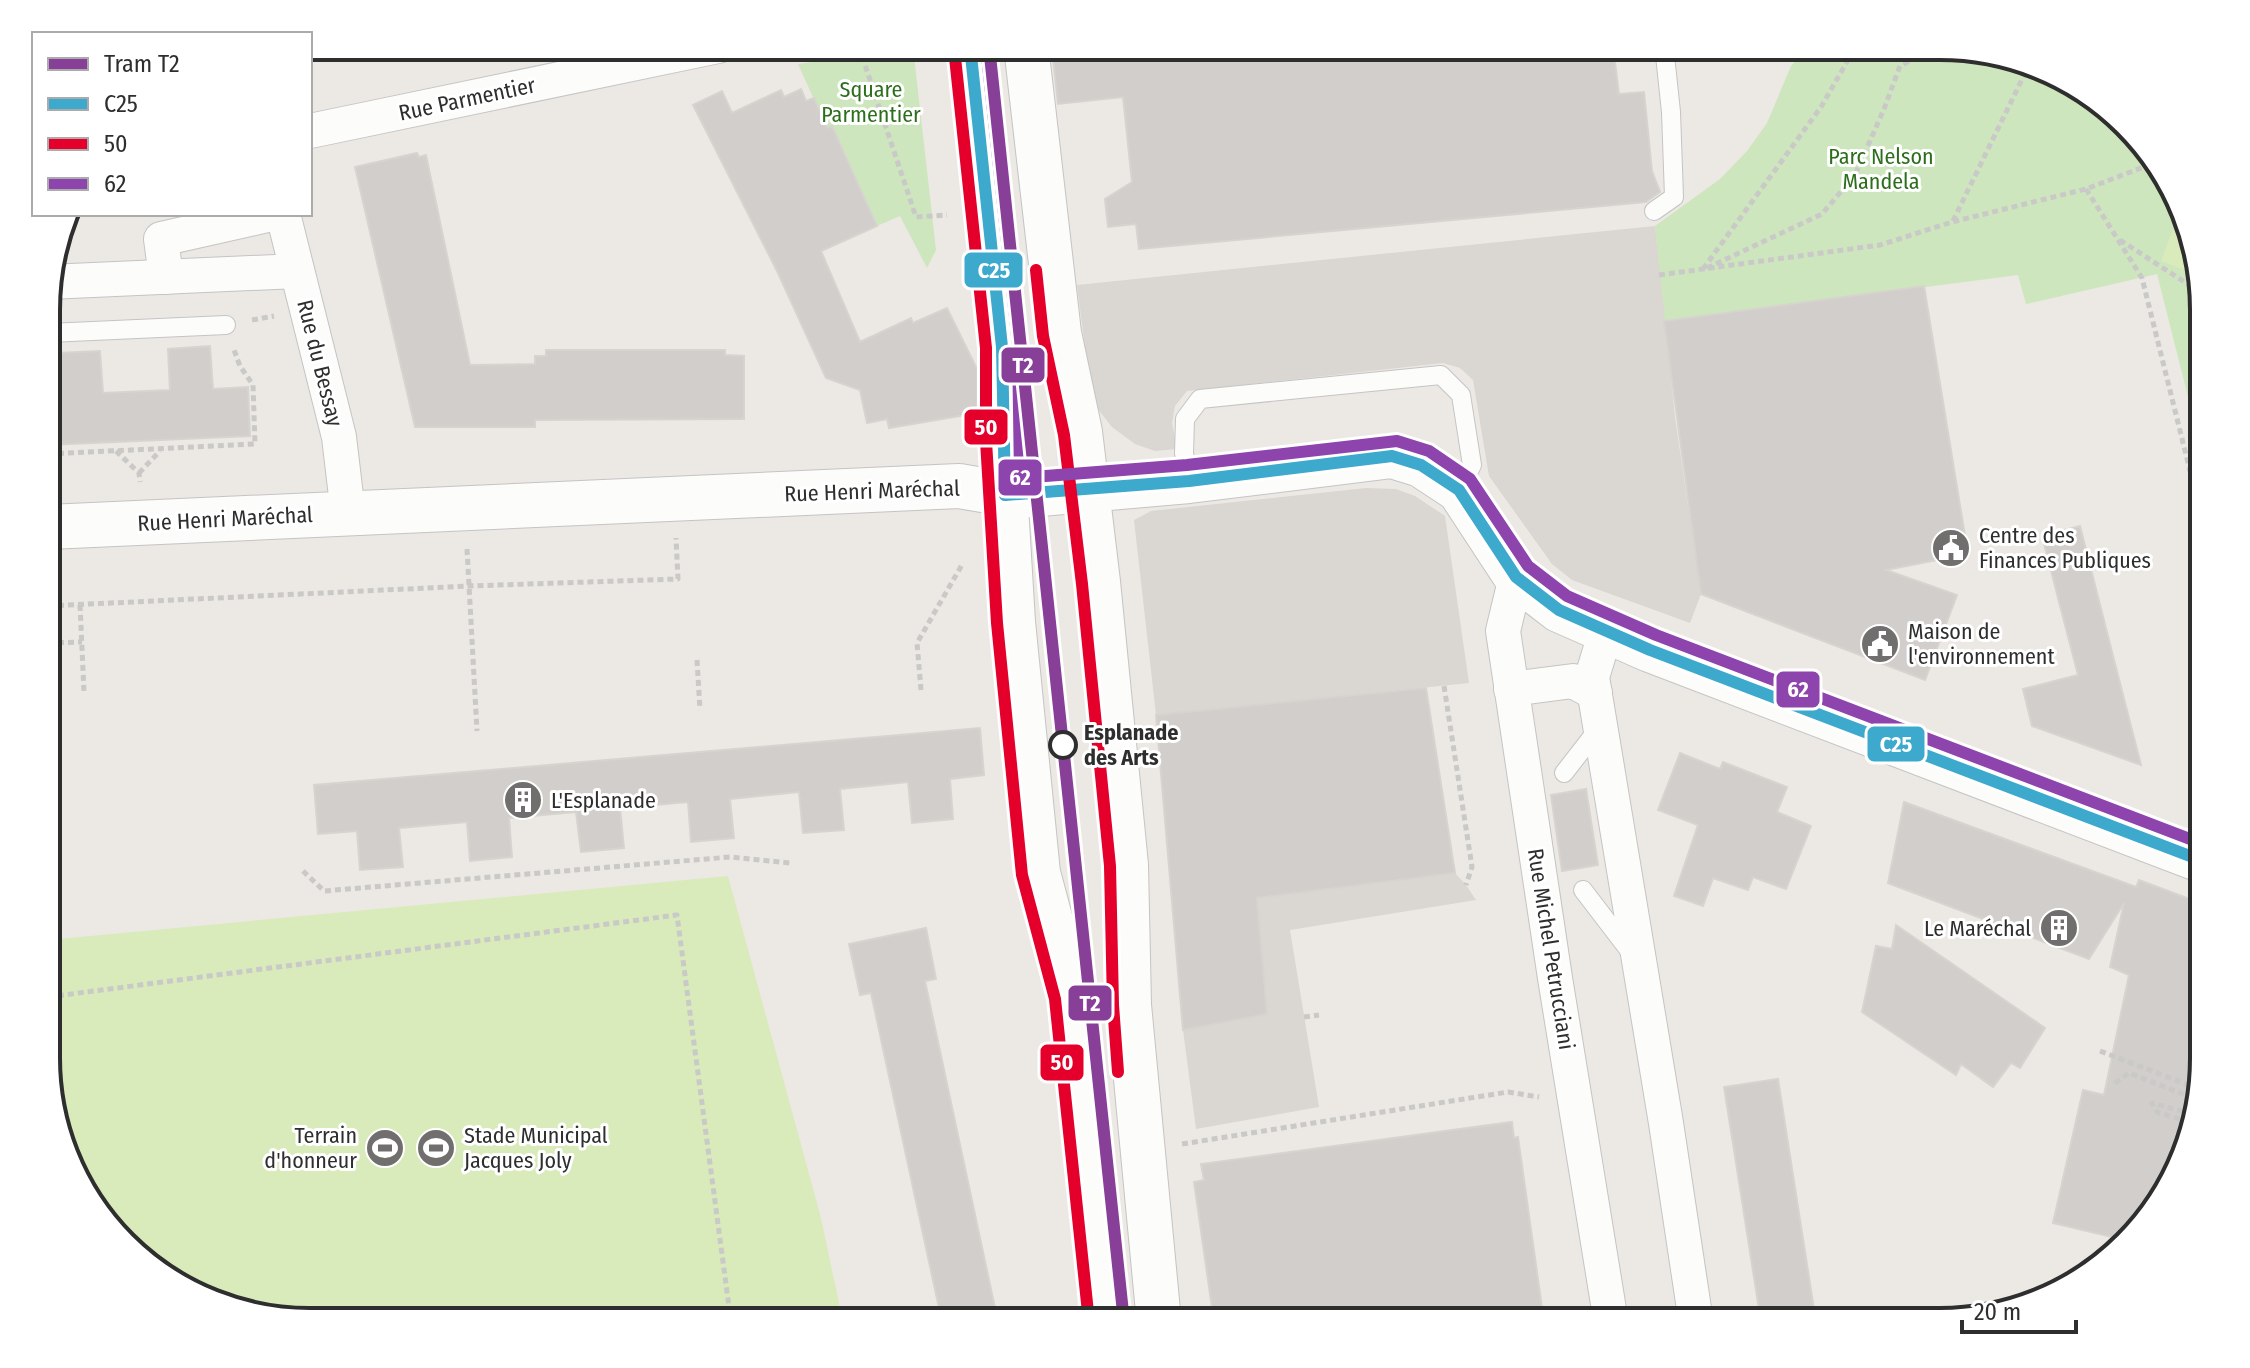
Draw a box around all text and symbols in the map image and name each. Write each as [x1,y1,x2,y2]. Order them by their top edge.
legend [32,32,312,216]
text: Tram T2 [104,50,180,78]
street label: Rue Parmentier [396,71,538,127]
park label: Square Parmentier [821,76,921,128]
text: C25 [104,90,138,118]
text: 50 [104,130,128,158]
park label: Parc Nelson Mandela [1828,143,1934,195]
text: 62 [104,170,126,198]
line badge: C25 [963,251,1024,289]
text: C25 [978,257,1010,284]
street label: Rue du Bessay [291,297,349,429]
line badge: T2 [1000,346,1046,384]
text: T2 [1013,352,1033,379]
line badge: 50 [963,408,1009,446]
text: 50 [975,414,997,441]
line badge: 62 [997,458,1043,497]
text: 62 [1009,464,1031,491]
street label: Rue Henri Maréchal [784,474,960,508]
street label: Rue Henri Maréchal [137,501,314,537]
place label: Centre des Finances Publiques [1979,522,2151,574]
public building icon: Centre des Finances Publiques [1930,527,1972,569]
place label: Maison de l'environnement [1908,618,2055,670]
public building icon: Maison de l'environnement [1859,623,1901,665]
line badge: 62 [1775,670,1821,709]
text: 62 [1787,676,1809,703]
place label: Esplanade des Arts [1084,719,1178,771]
line badge: C25 [1866,725,1926,763]
marker: Esplanade des Arts [1049,731,1077,759]
text: C25 [1880,731,1912,758]
building icon: L'Esplanade [502,779,544,821]
place label: L'Esplanade [551,787,656,814]
street label: Rue Michel Petrucciani [1522,846,1580,1052]
building icon: Le Maréchal [2038,907,2080,949]
place label: Le Maréchal [1924,915,2031,942]
line badge: T2 [1067,984,1113,1022]
text: T2 [1080,990,1100,1017]
line badge: 50 [1039,1043,1085,1082]
text: 50 [1051,1049,1073,1076]
place label: Terrain d'honneur [264,1122,357,1174]
place label: Stade Municipal Jacques Joly [464,1122,608,1174]
sports icon: Terrain d'honneur [364,1127,406,1169]
sports icon: Stade Municipal Jacques Joly [415,1127,457,1169]
scale bar [1962,1284,2076,1334]
text: 20 m [1974,1298,2021,1326]

